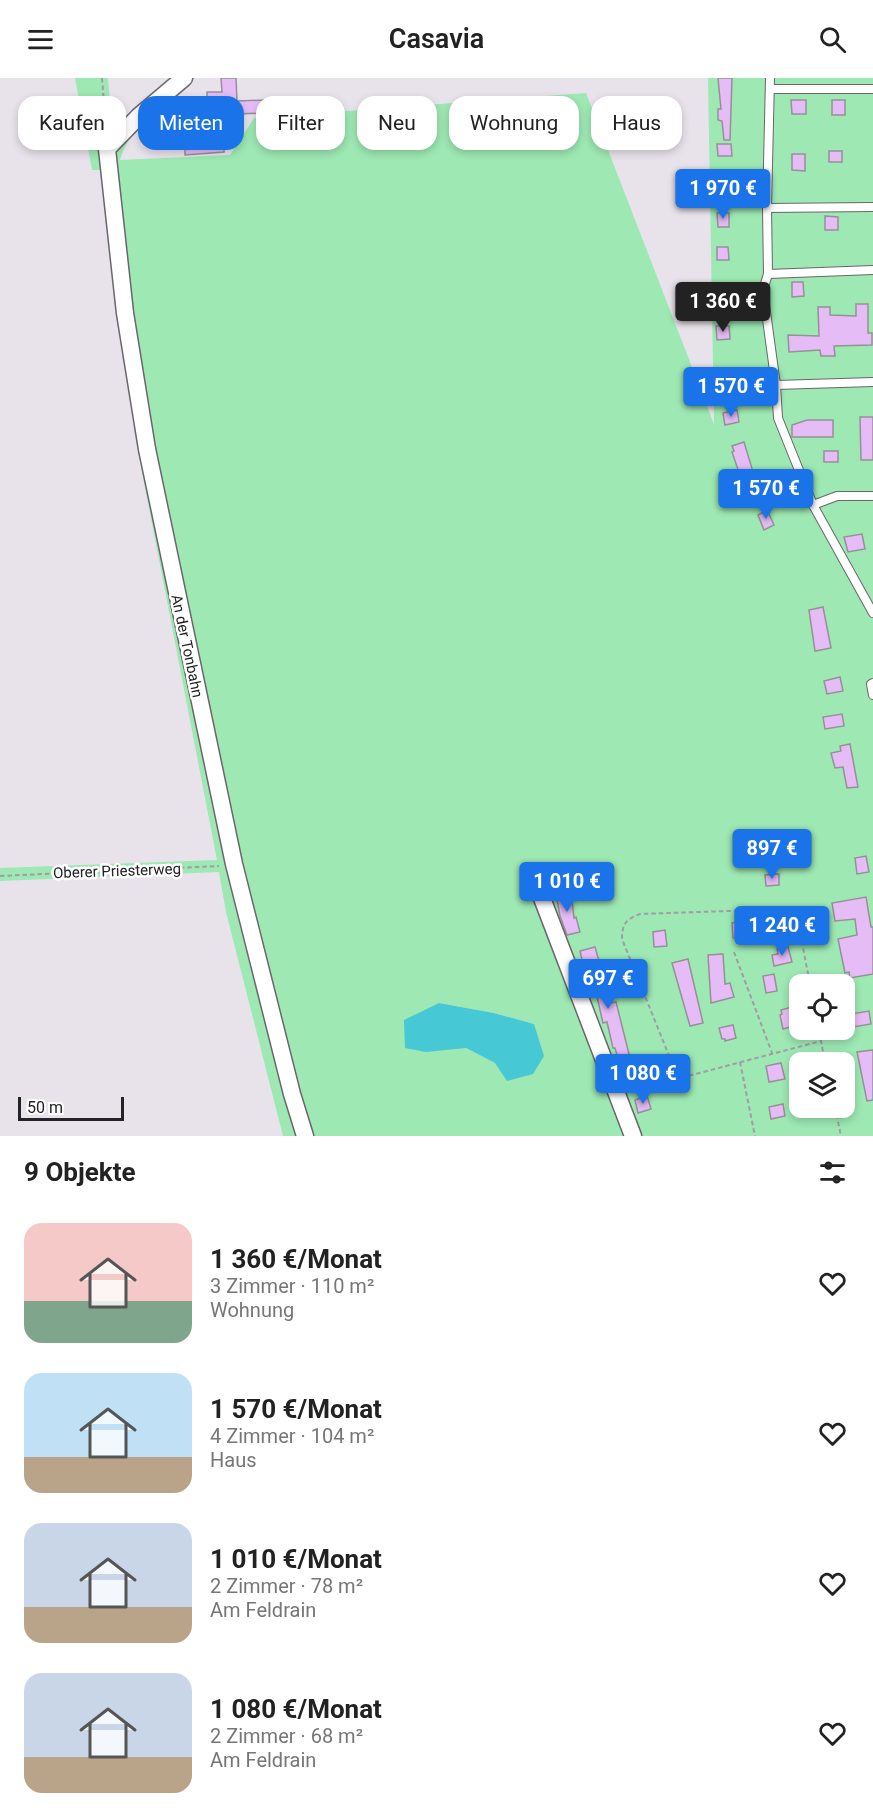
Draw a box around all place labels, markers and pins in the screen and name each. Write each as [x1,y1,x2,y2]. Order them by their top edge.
pin: 1 970 € [668,169,778,220]
pin: 1 360 € [668,282,778,333]
pin: 1 570 € [676,367,786,418]
pin: 1 570 € [711,469,821,520]
pin: 897 € [730,829,814,880]
pin: 1 010 € [512,862,622,913]
pin: 1 240 € [727,906,837,957]
pin: 697 € [566,959,650,1010]
pin: 1 080 € [588,1054,698,1105]

